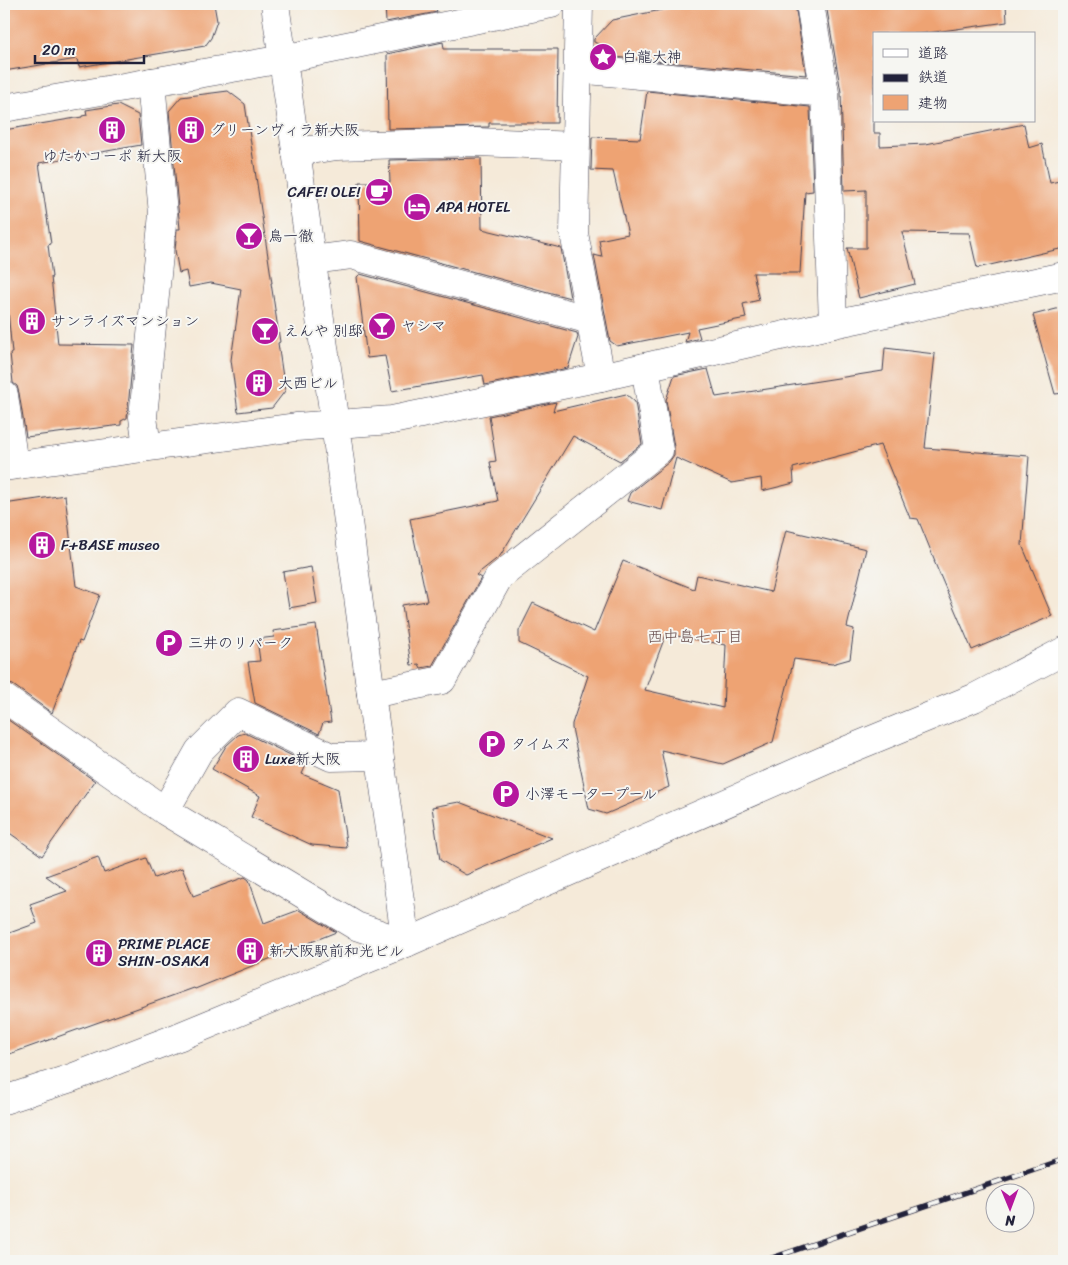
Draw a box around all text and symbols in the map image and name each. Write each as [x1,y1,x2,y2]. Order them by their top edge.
scale bar [35,32,144,64]
legend [873,32,1036,122]
text: 20 m [42,37,76,63]
text: 道路 [918,40,948,66]
place icon: 白龍大神 [588,42,618,72]
place label: 白龍大神 [622,44,682,70]
text: 鉄道 [918,64,948,90]
text: 建物 [918,90,948,116]
building icon: ゆたかコーポ 新大阪 [97,115,127,145]
building icon: グリーンヴィラ新大阪 [176,115,206,145]
place label: グリーンヴィラ新大阪 [210,117,359,143]
place label: ゆたかコーポ 新大阪 [43,143,181,169]
cafe icon: CAFE! OLE! [364,177,394,207]
place label: CAFE! OLE! [287,179,361,205]
hotel icon: APA HOTEL [402,192,432,222]
place label: APA HOTEL [435,194,510,220]
bar icon: 鳥一徹 [234,221,264,251]
place label: 鳥一徹 [268,223,314,249]
building icon: サンライズマンション [17,306,47,336]
place label: サンライズマンション [51,308,199,334]
bar icon: ヤシマ [367,311,397,341]
place label: ヤシマ [401,313,446,339]
bar icon: えんや 別邸 [250,316,280,346]
place label: えんや 別邸 [284,318,363,344]
building icon: 大西ビル [244,368,274,398]
place label: 大西ビル [278,370,338,396]
building icon: F+BASE museo [27,530,57,560]
place label: F+BASE museo [61,532,160,558]
district label: 西中島七丁目 [647,622,743,651]
parking icon: 三井のリパーク [154,628,184,658]
place label: 三井のリパーク [188,630,293,656]
parking icon: タイムズ [477,729,507,759]
place label: タイムズ [511,731,570,757]
building icon: Luxe新大阪 [231,744,261,774]
place label: Luxe新大阪 [265,746,340,772]
parking icon: 小澤モータープール [491,779,521,809]
place label: 小澤モータープール [525,781,657,807]
place label: PRIME PLACE SHIN-OSAKA [118,931,211,974]
building icon: 新大阪駅前和光ビル [235,936,265,966]
building icon: PRIME PLACE SHIN-OSAKA [84,938,114,968]
place label: 新大阪駅前和光ビル [269,938,404,964]
north arrow [986,1182,1036,1232]
text: N [1005,1208,1016,1233]

